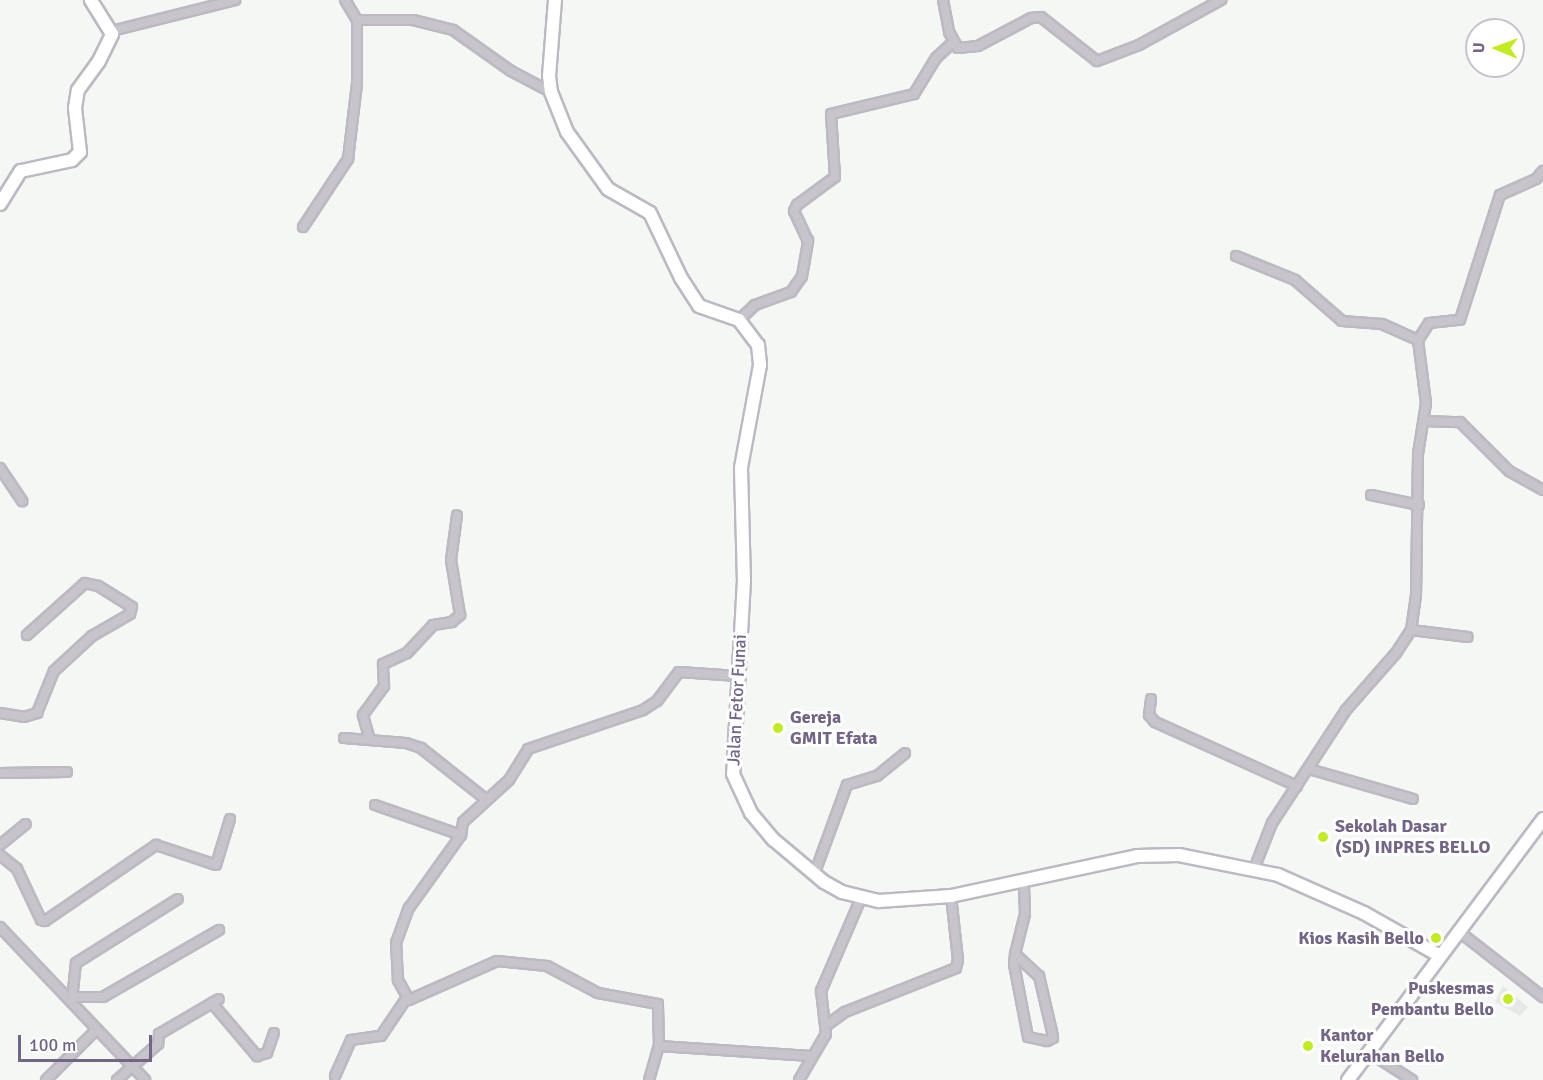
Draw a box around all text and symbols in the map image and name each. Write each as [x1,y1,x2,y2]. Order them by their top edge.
north arrow [1465,18,1525,78]
text: U [1469,42,1489,53]
street label: Jalan Fetor Funai [723,634,751,766]
place label: Gereja GMIT Efata [790,707,877,750]
marker: Gereja GMIT Efata [771,721,785,735]
place label: Sekolah Dasar (SD) INPRES BELLO [1335,816,1491,858]
marker: Sekolah Dasar (SD) INPRES BELLO [1316,830,1330,844]
place label: Kios Kasih Bello [1298,927,1424,949]
marker: Kios Kasih Bello [1429,931,1443,945]
place label: Puskesmas Pembantu Bello [1371,978,1494,1020]
marker: Puskesmas Pembantu Bello [1499,990,1517,1008]
scale bar [21,1023,154,1061]
place label: Kantor Kelurahan Bello [1320,1025,1444,1068]
text: 100 m [29,1034,76,1056]
marker: Kantor Kelurahan Bello [1301,1039,1315,1053]

